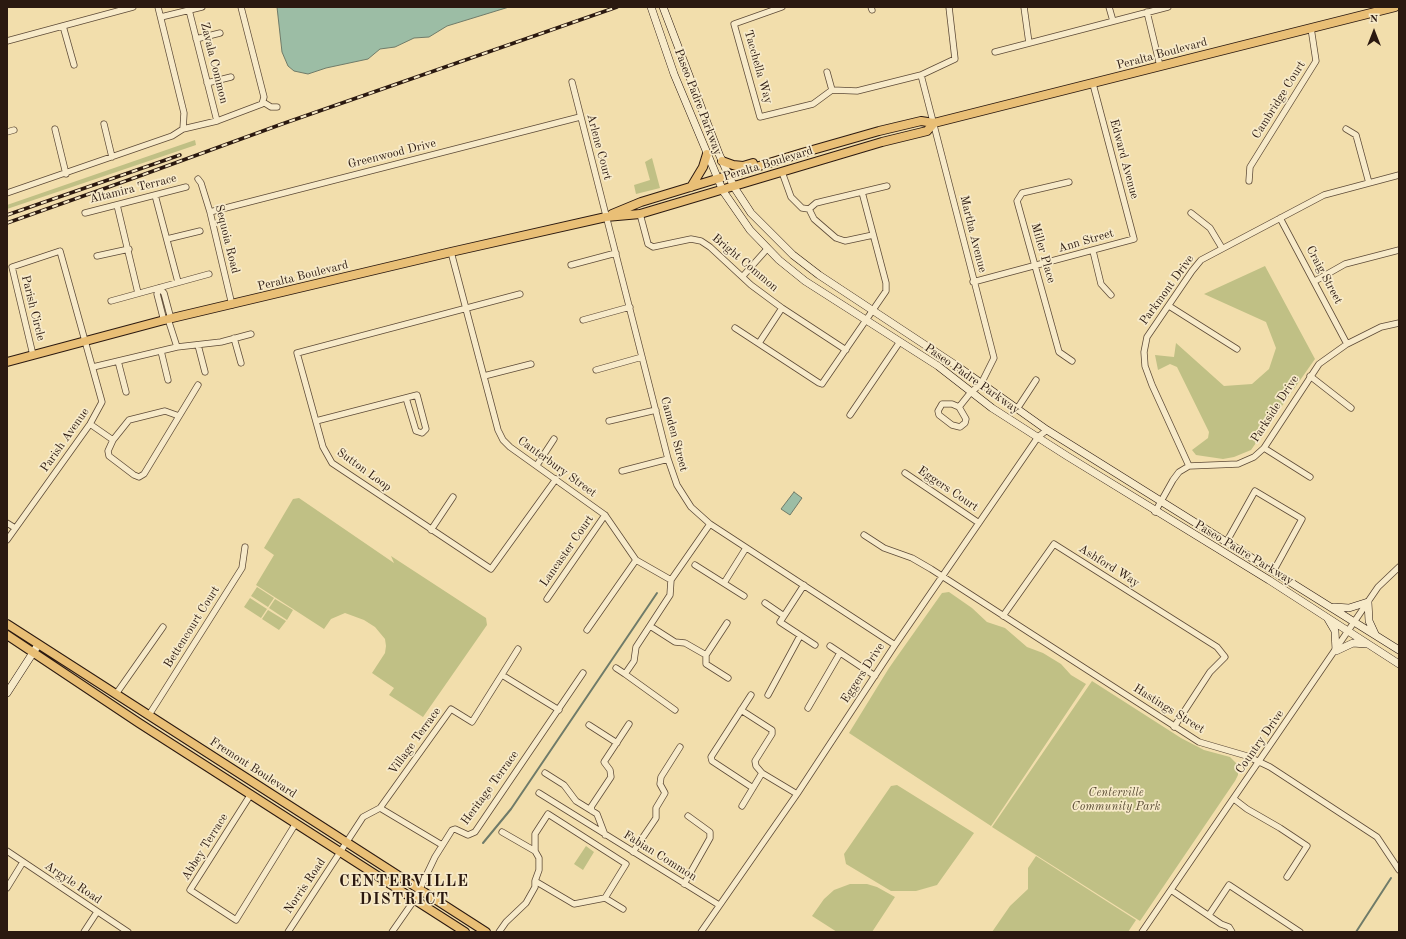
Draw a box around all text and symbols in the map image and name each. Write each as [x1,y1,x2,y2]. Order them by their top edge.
north arrow [1354,12,1394,52]
text: N [1370,14,1378,25]
street label: Zavala Common [197,21,231,105]
street label: Tacchella Way [741,28,775,106]
street label: Peralta Boulevard [1115,35,1209,73]
street label: Paseo Padre Parkway [671,47,725,157]
street label: Cambridge Court [1249,58,1309,142]
street label: Arlene Court [583,112,615,182]
street label: Edward Avenue [1106,118,1142,200]
street label: Greenwood Drive [347,136,437,172]
street label: Peralta Boulevard [721,144,815,184]
street label: Altamira Terrace [88,171,178,207]
street label: Martha Avenue [956,194,990,274]
street label: Sequoia Road [211,203,243,275]
street label: Miller Place [1028,221,1058,285]
street label: Ann Street [1056,226,1116,256]
street label: Bright Common [709,231,781,295]
street label: Craig Street [1303,243,1345,307]
street label: Parkmont Drive [1137,252,1197,328]
street label: Peralta Boulevard [256,258,350,294]
street label: Parish Circle [18,274,48,342]
street label: Paseo Padre Parkway [922,341,1022,417]
street label: Parkside Drive [1248,373,1302,445]
street label: Camden Street [657,395,691,473]
street label: Parish Avenue [38,405,92,475]
street label: Canterbury Street [515,434,599,500]
street label: Sutton Loop [334,445,394,495]
street label: Eggers Court [915,464,981,514]
street label: Lancaster Court [537,512,597,590]
street label: Paseo Padre Parkway [1192,518,1296,588]
street label: Ashford Way [1076,542,1142,590]
street label: Bettencourt Court [161,583,223,671]
street label: Eggers Drive [838,640,888,706]
street label: Hastings Street [1131,681,1207,737]
street label: Village Terrace [386,705,444,777]
street label: Country Drive [1233,707,1287,777]
street label: Fremont Boulevard [207,735,299,801]
street label: Heritage Terrace [458,748,522,828]
park label: Centerville Community Park [1072,786,1160,814]
street label: Abbey Terrace [179,811,231,883]
street label: Fabian Common [621,828,699,884]
street label: Norris Road [281,856,329,916]
street label: Argyle Road [42,859,104,907]
district label: CENTERVILLE DISTRICT [339,872,469,910]

